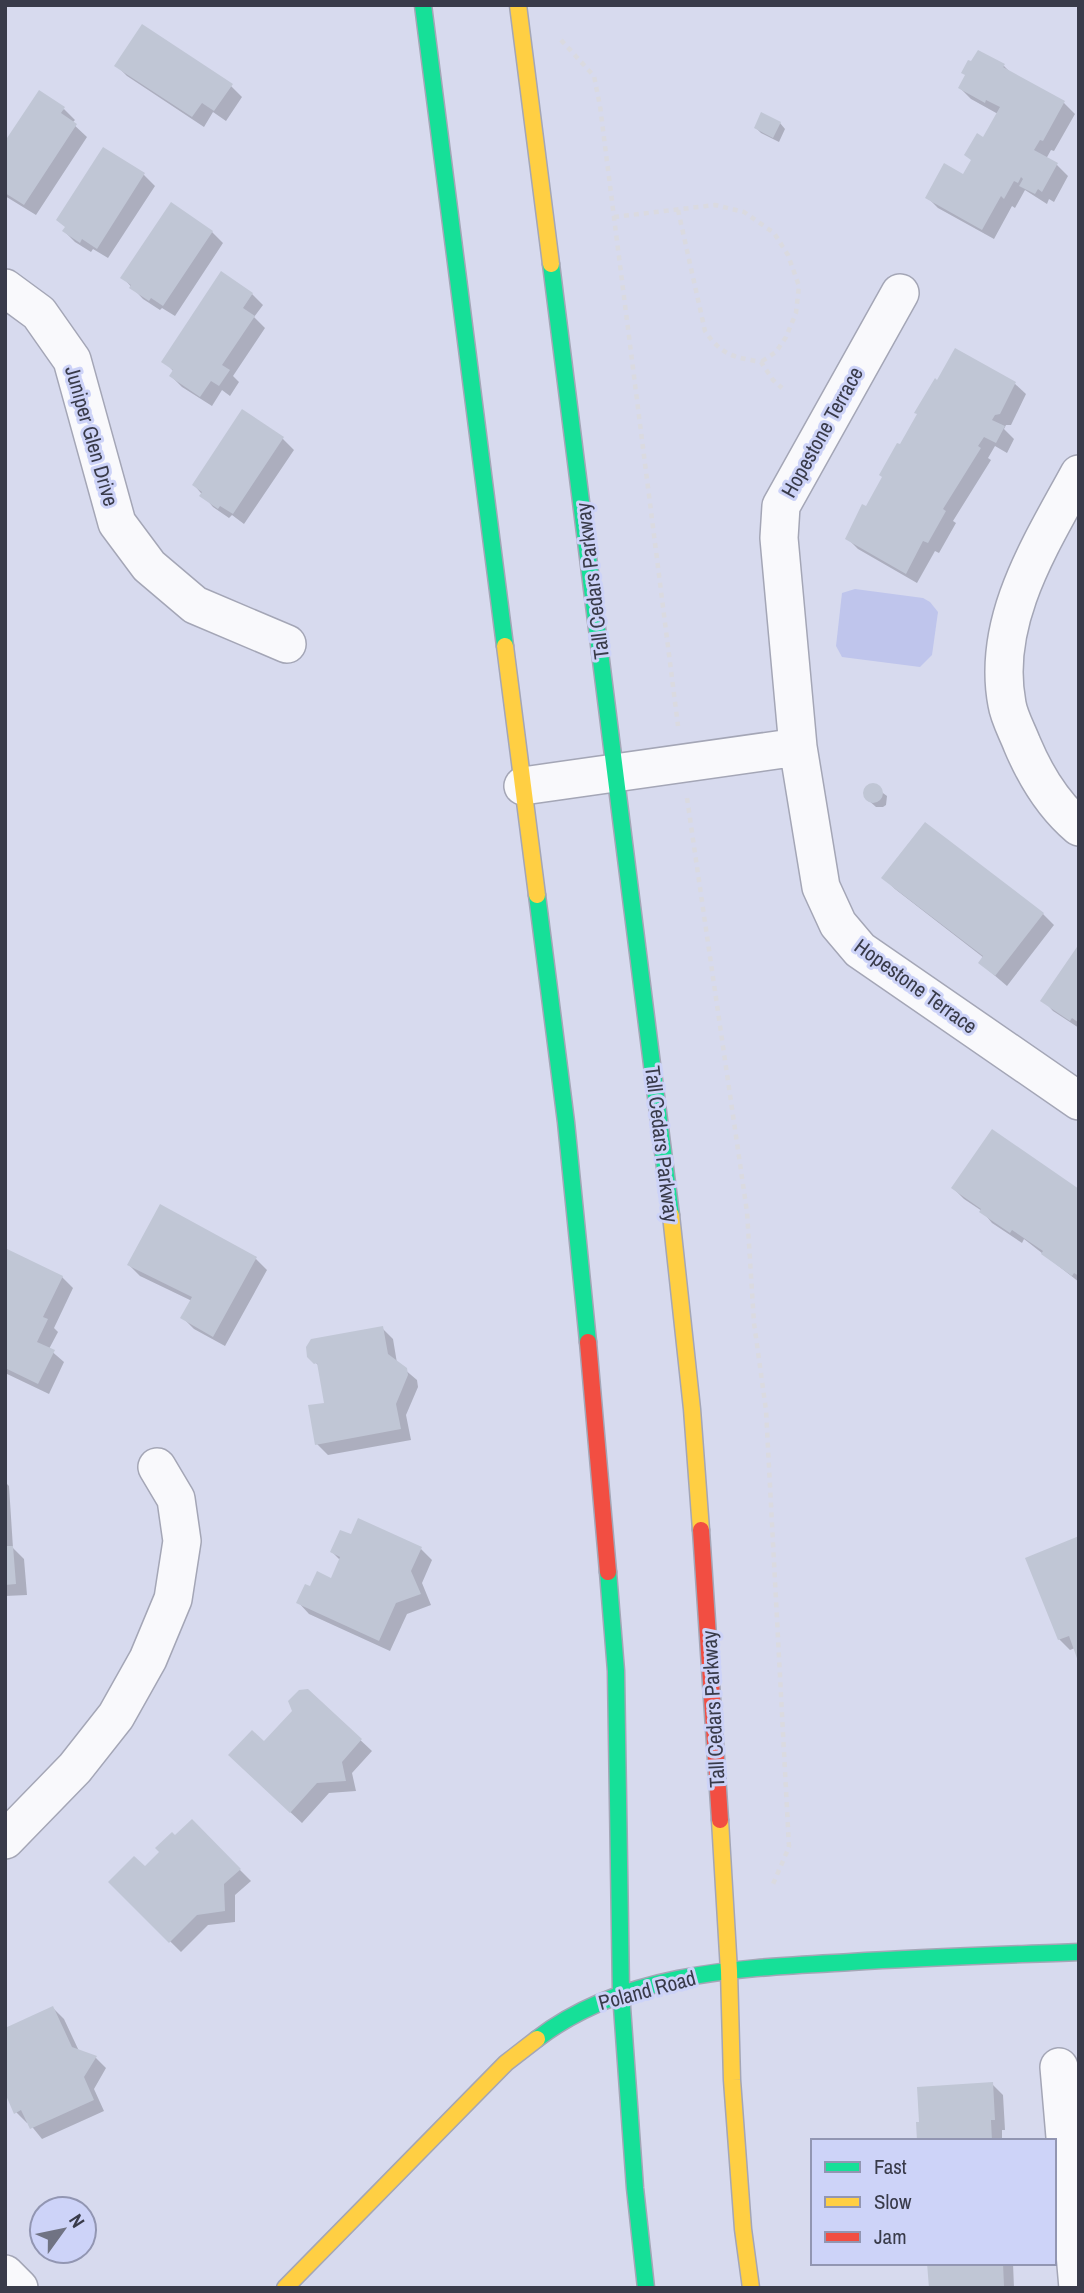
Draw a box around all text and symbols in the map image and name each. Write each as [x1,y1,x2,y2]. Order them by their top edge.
street label: Hopestone Terrace [774,361,870,503]
street label: Juniper Glen Drive [58,363,126,509]
street label: Tall Cedars Parkway [568,501,616,661]
street label: Hopestone Terrace [849,932,983,1040]
street label: Tall Cedars Parkway [638,1064,686,1224]
street label: Tall Cedars Parkway [694,1629,732,1788]
street label: Poland Road [595,1963,699,2017]
legend [811,2139,1056,2265]
text: Fast [874,2152,907,2181]
text: Slow [874,2187,912,2216]
north arrow [28,2195,98,2265]
text: N [63,2209,91,2233]
text: Jam [874,2222,907,2251]

